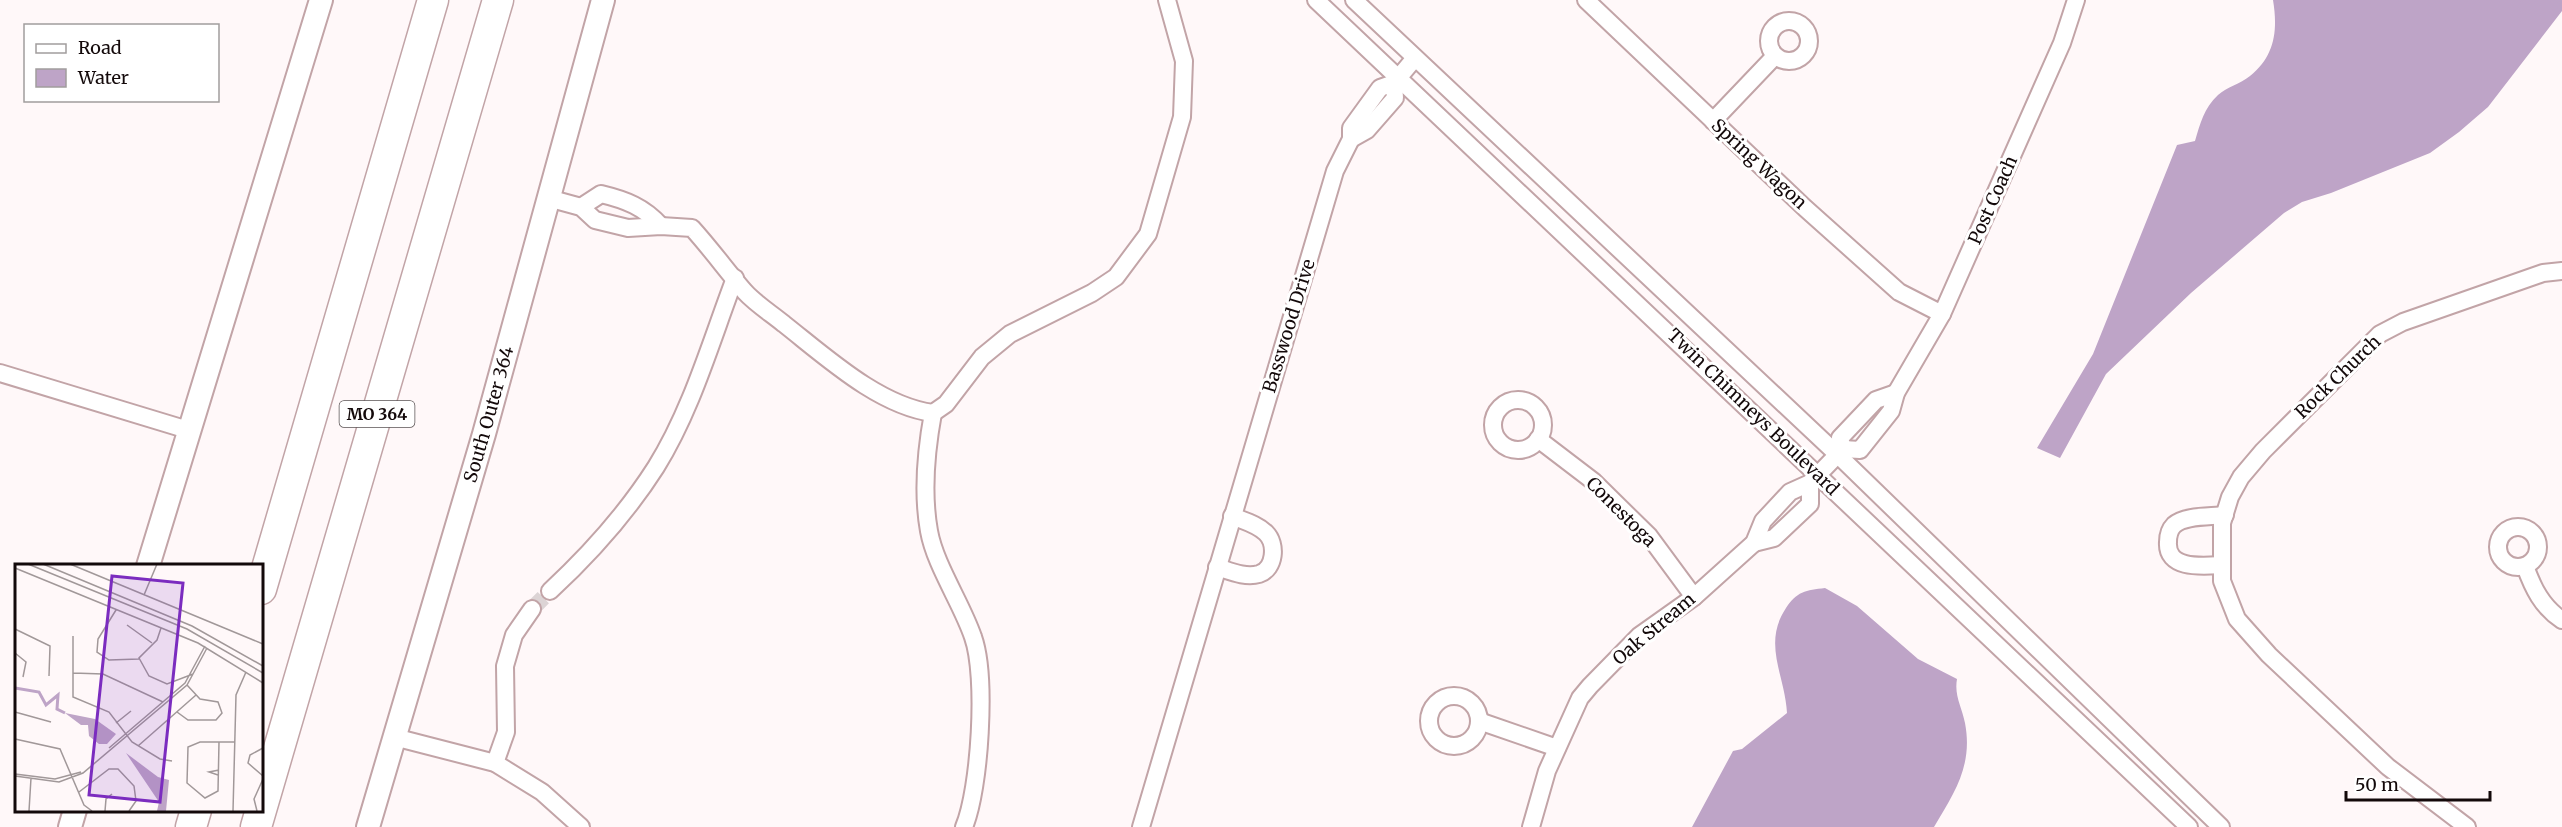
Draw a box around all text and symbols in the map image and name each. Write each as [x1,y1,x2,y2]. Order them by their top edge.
legend [24,24,219,102]
text: Road [78,36,122,59]
text: Water [77,66,129,89]
street label: Spring Wagon [1707,114,1812,214]
street label: Post Coach [1963,152,2022,248]
street label: Basswood Drive [1257,256,1320,396]
street label: Twin Chimneys Boulevard [1663,324,1844,500]
street label: Rock Church [2290,330,2385,423]
street label: South Outer 364 [458,344,519,485]
road number: MO 364 [340,401,415,427]
street label: Conestoga [1581,472,1662,552]
inset map [15,564,262,812]
street label: Oak Stream [1608,587,1700,670]
scale bar [2346,764,2490,802]
text: 50 m [2355,773,2399,796]

